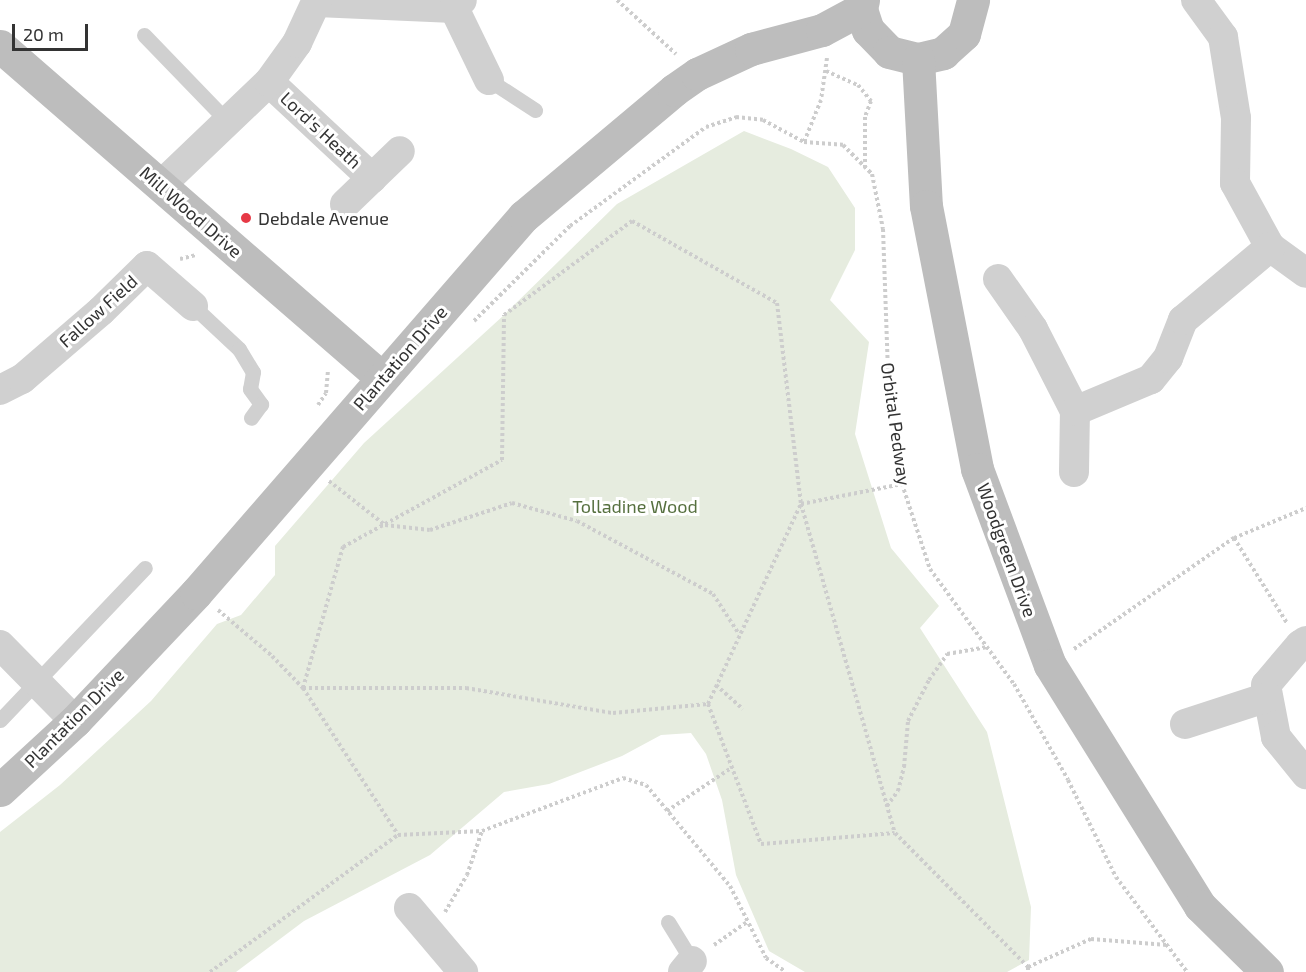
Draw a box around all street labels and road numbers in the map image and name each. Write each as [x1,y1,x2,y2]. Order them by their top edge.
street label: Lord's Heath [276,87,366,173]
street label: Mill Wood Drive [135,161,247,263]
street label: Fallow Field [54,270,142,352]
street label: Plantation Drive [349,301,451,415]
street label: Orbital Pedway [877,361,915,487]
street label: Woodgreen Drive [973,480,1041,620]
street label: Plantation Drive [20,664,128,772]

